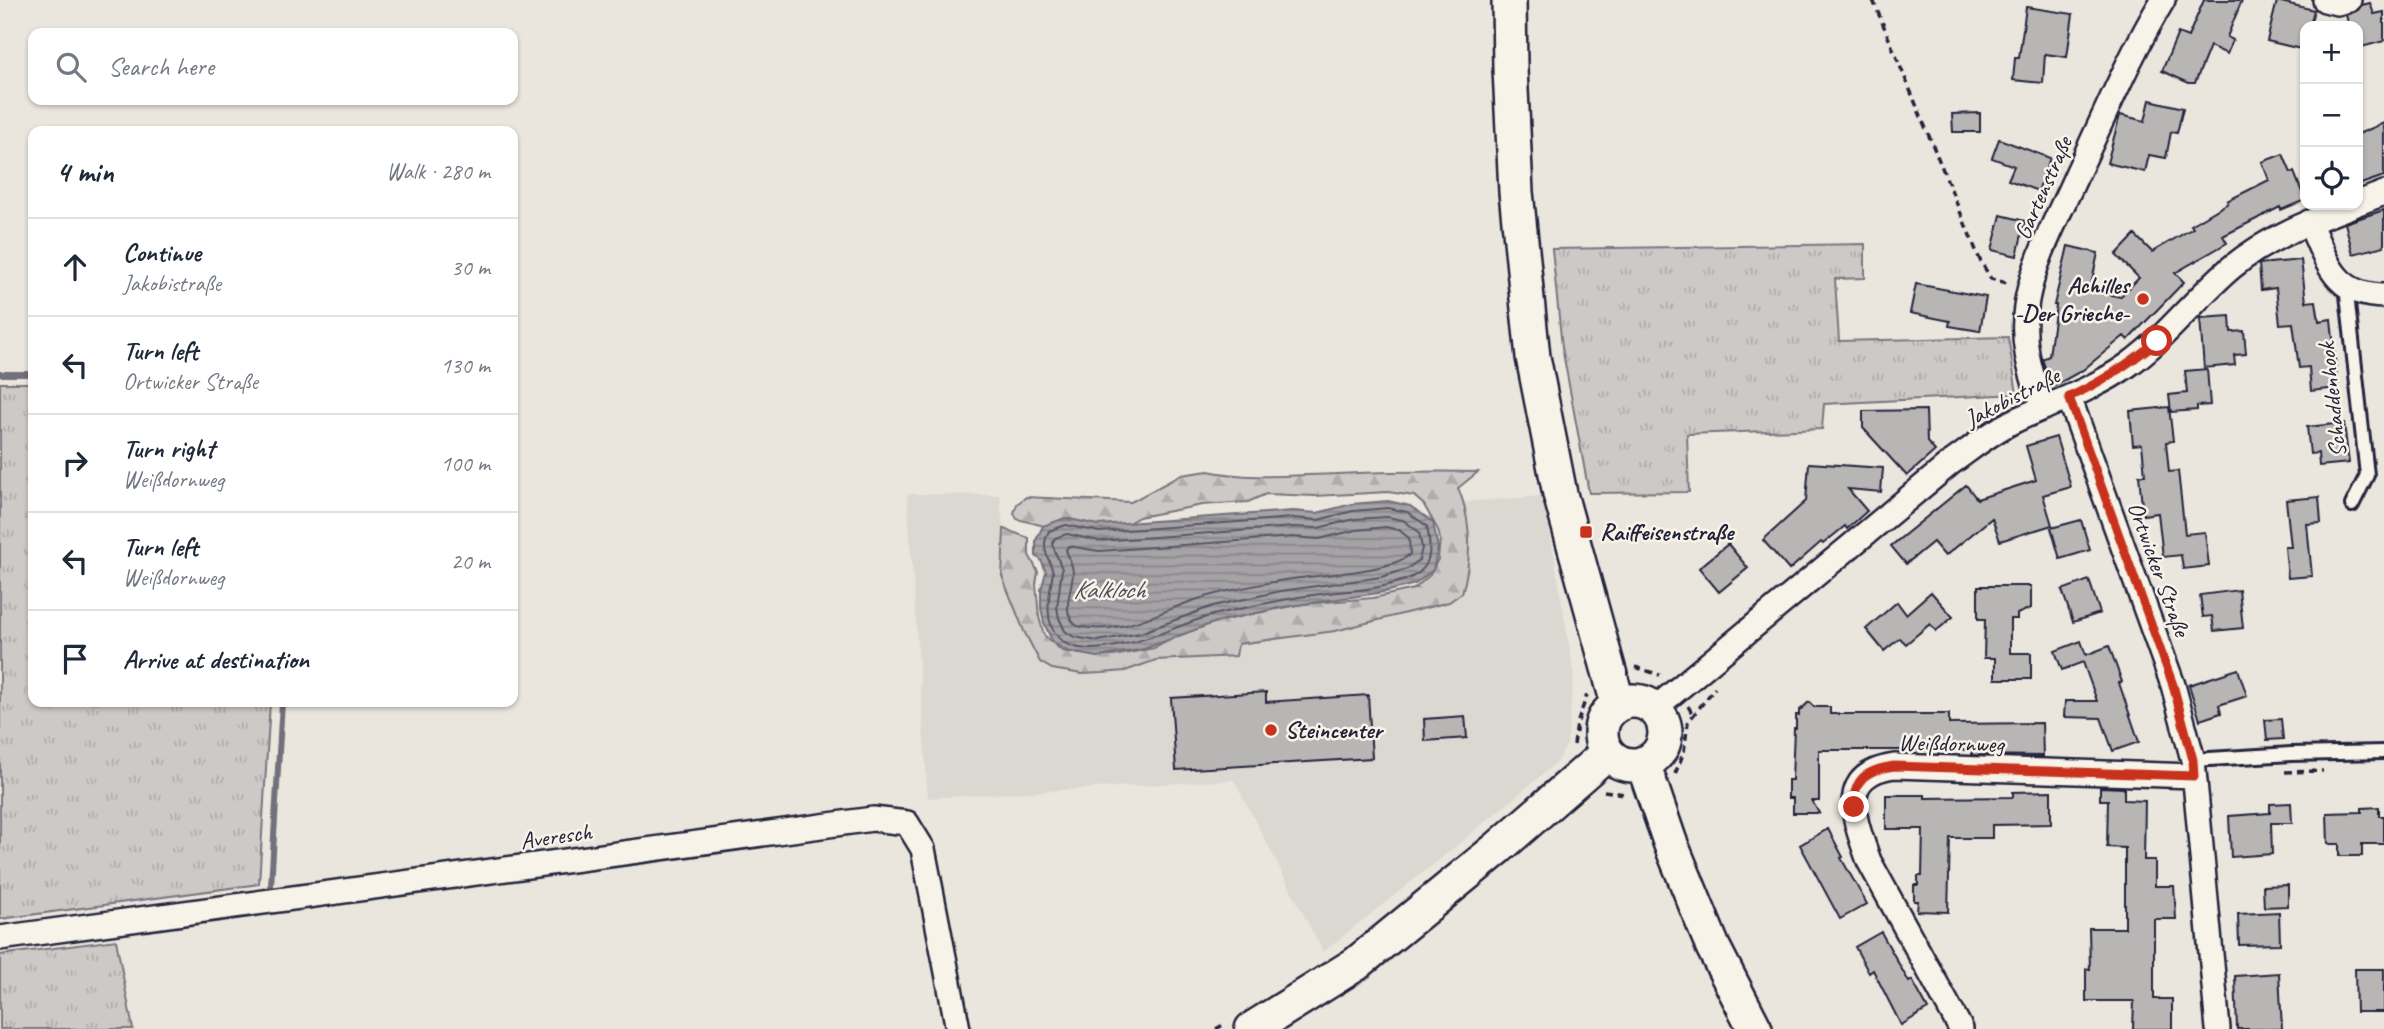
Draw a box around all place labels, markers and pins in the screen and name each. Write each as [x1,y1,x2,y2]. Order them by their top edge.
place label: Achilles -Der Grieche- [2014,270,2132,328]
marker: Achilles -Der Grieche- [2135,291,2151,307]
place label: Raiffeisenstraße [1600,517,1735,547]
marker: Raiffeisenstraße [1578,524,1594,540]
place label: Steincenter [1285,715,1384,745]
marker: Steincenter [1263,722,1279,738]

